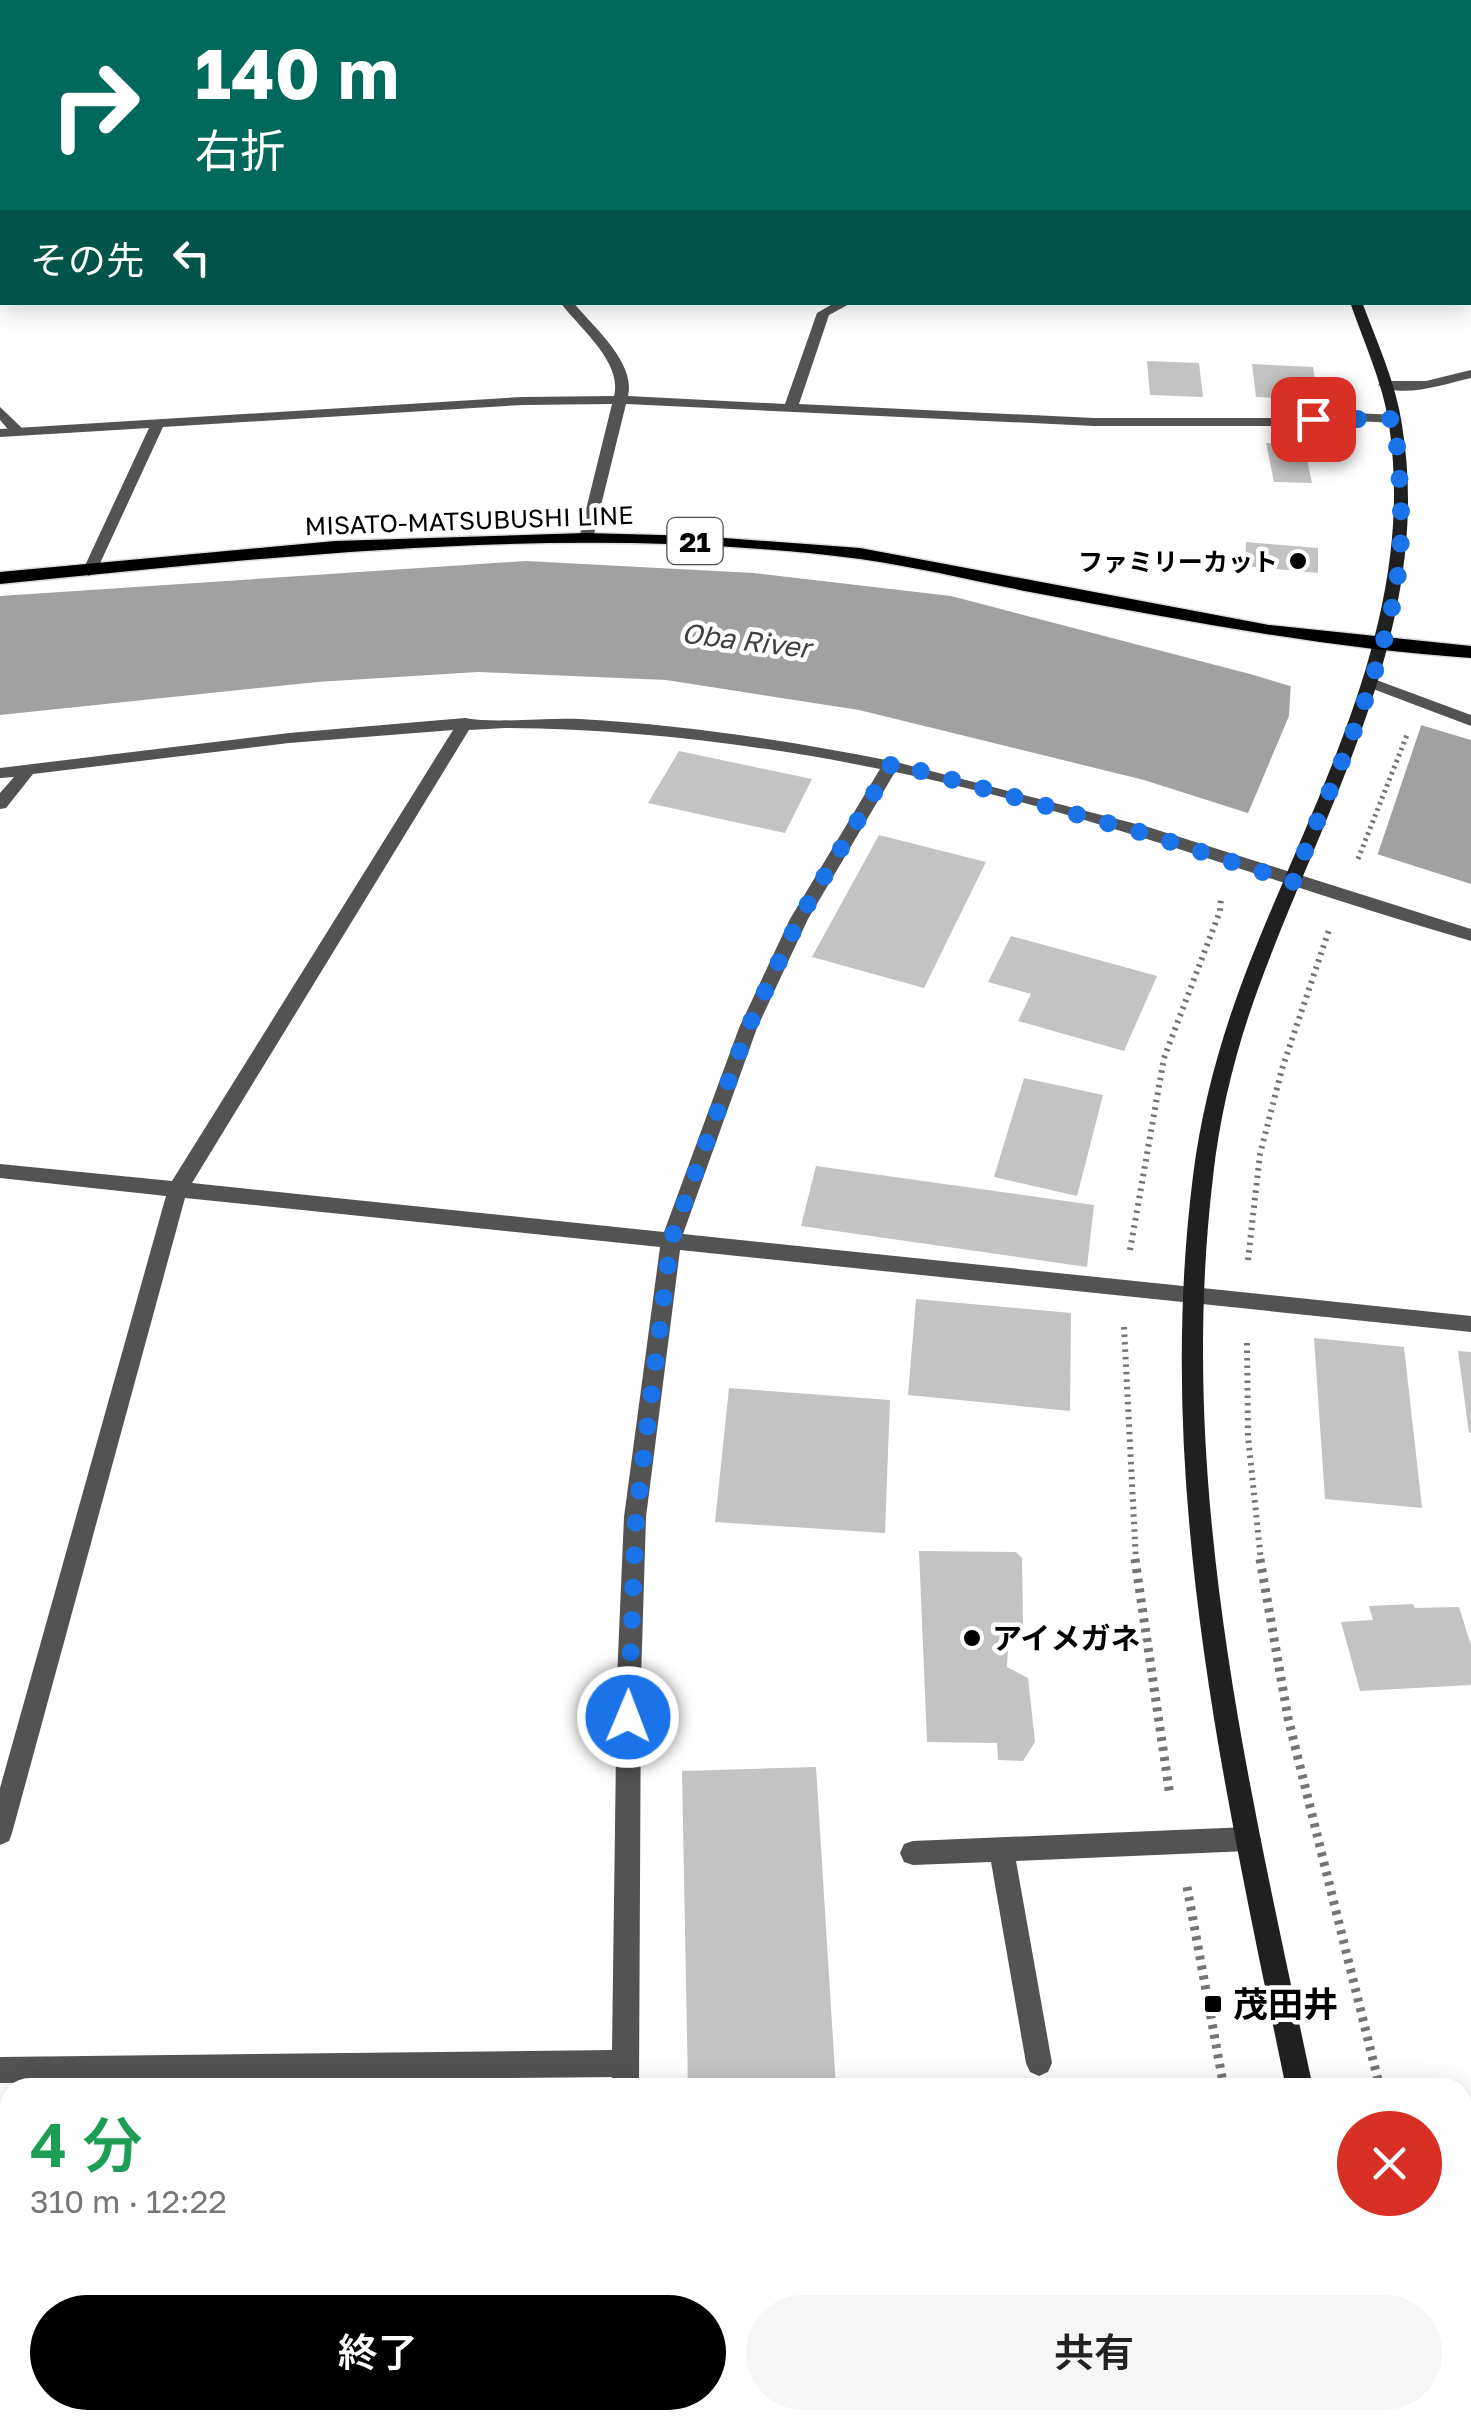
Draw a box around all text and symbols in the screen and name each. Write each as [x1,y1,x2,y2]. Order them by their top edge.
text: 140 m [195,30,399,114]
icon: right [30,40,160,170]
text: 右折 [195,123,285,177]
icon: left [164,230,219,285]
text: その先 [30,237,144,282]
pin [1271,377,1356,462]
icon: arrive [1286,392,1341,447]
street label: MISATO-MATSUBUSHI LINE [304,499,634,541]
road number: 21 [668,518,722,564]
place label: ファミリーカット [1078,546,1278,577]
marker: ファミリーカット [1287,550,1309,572]
water label: Oba River [680,616,816,665]
place label: アイメガネ [992,1620,1141,1656]
marker: アイメガネ [961,1627,983,1649]
position arrow [576,1665,680,1769]
place label: 茂田井 [1233,1983,1338,2025]
marker: 茂田井 [1202,1993,1224,2015]
text: 4 分 [30,2108,143,2180]
button: close [1337,2111,1442,2216]
text: 310 m · 12:22 [30,2182,227,2220]
button: 終了 [30,2295,726,2410]
button: 共有 [746,2295,1442,2410]

